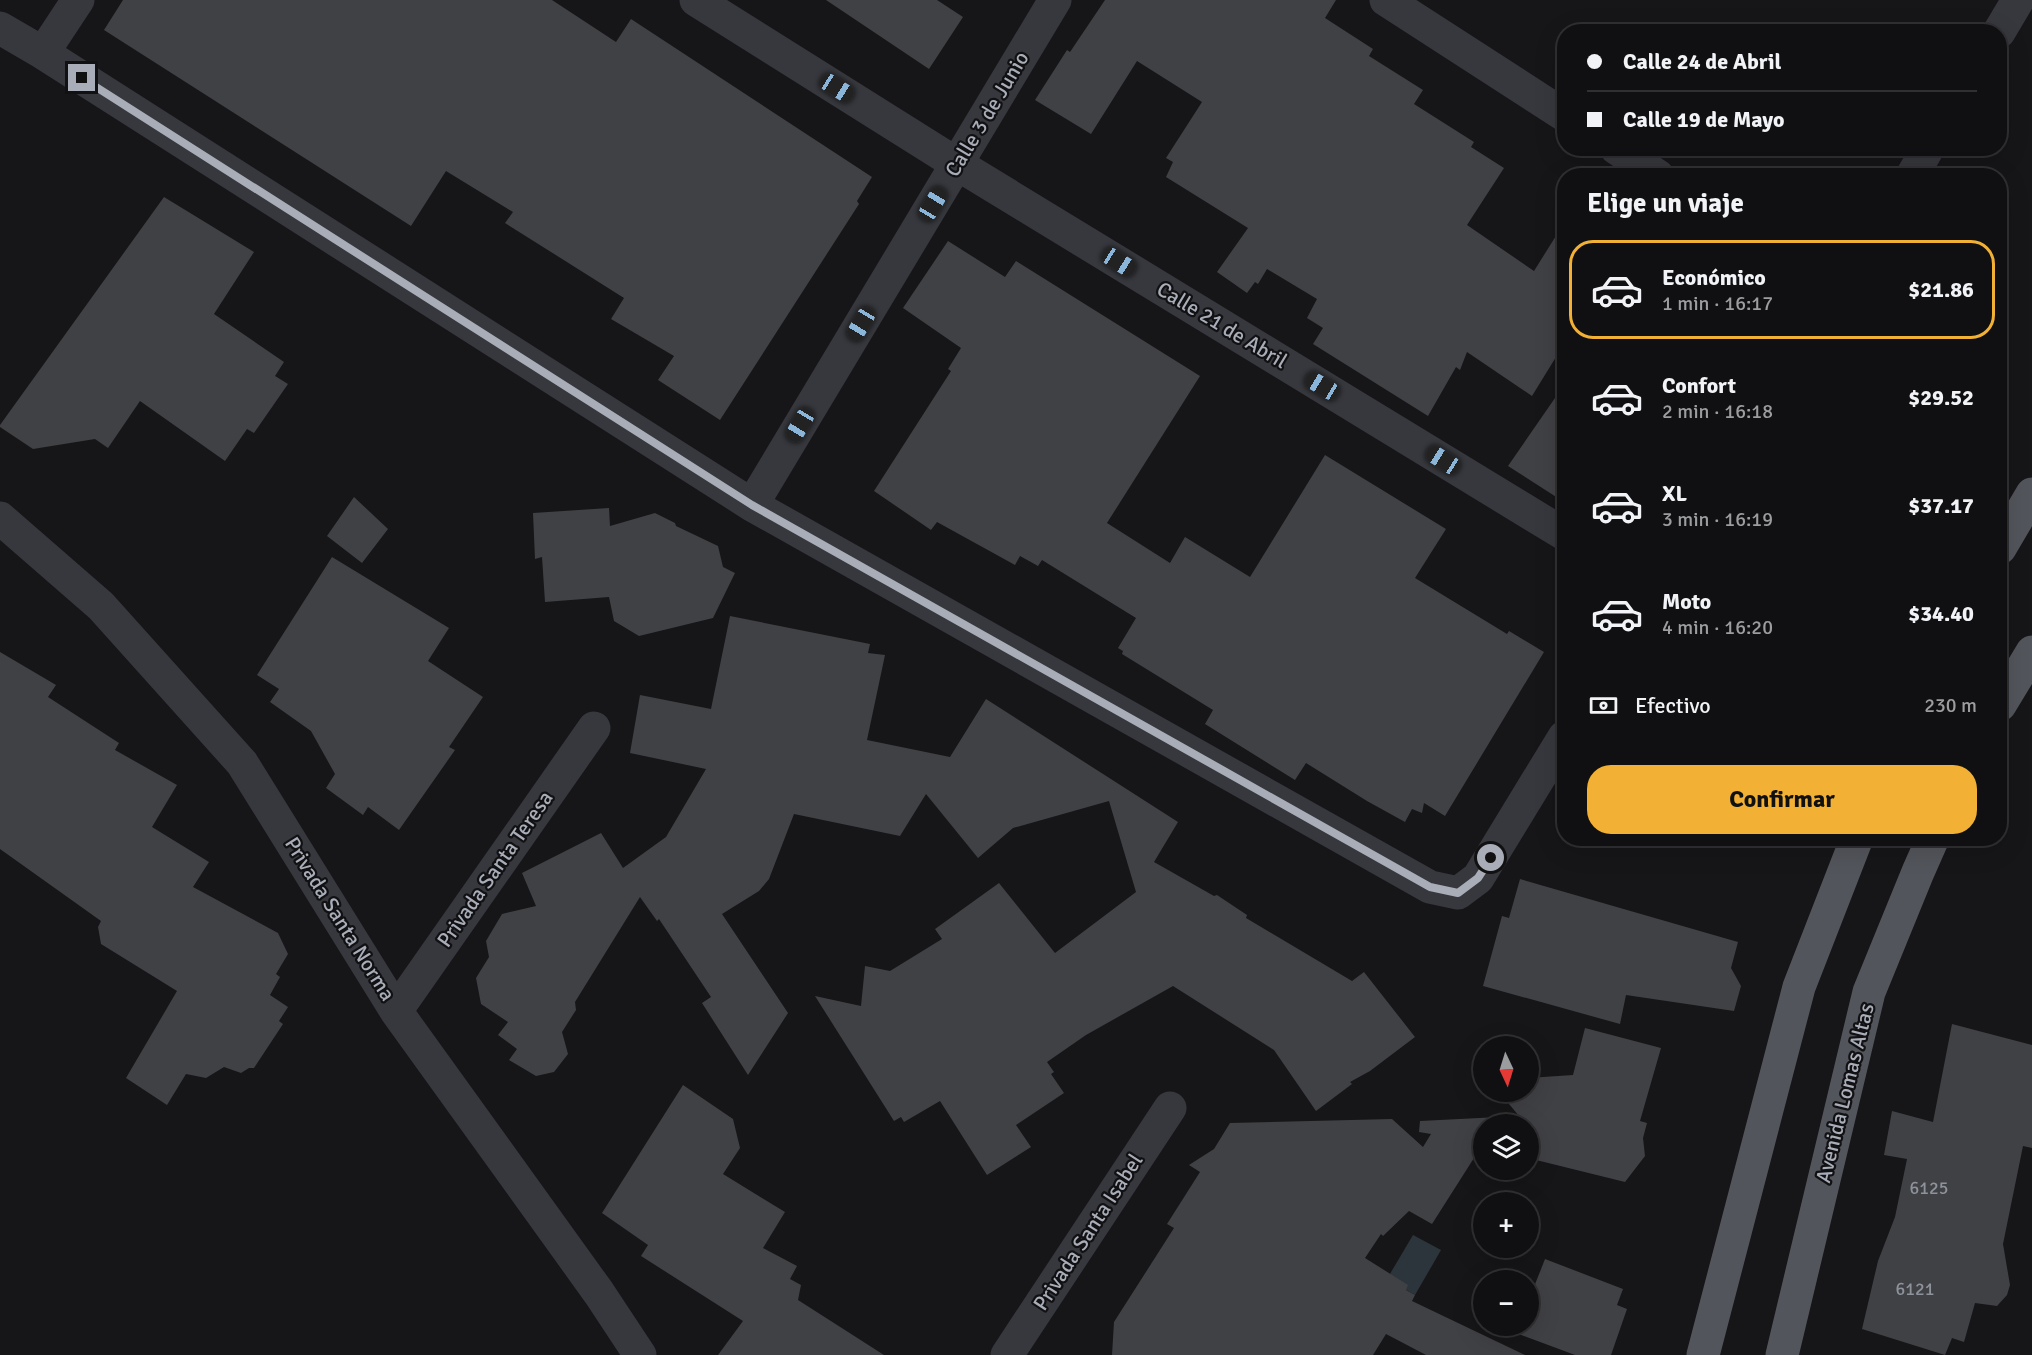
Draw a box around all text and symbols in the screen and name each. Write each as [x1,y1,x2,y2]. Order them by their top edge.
street label: Calle 3 de Junio [939,47,1035,181]
text: Calle 24 de Abril [1623,48,1781,75]
route end [68,64,95,91]
car [817,71,857,105]
text: Calle 19 de Mayo [1623,106,1784,133]
car [916,184,950,224]
text: Elige un viaje [1587,187,1744,220]
car [1099,245,1139,279]
icon: car [1590,263,1644,317]
text: Económico [1662,264,1766,291]
street label: Calle 21 de Abril [1152,276,1292,374]
text: $21.86 [1908,276,1974,303]
text: 1 min · 16:17 [1662,291,1773,316]
car [844,304,878,344]
car [1302,369,1342,403]
icon: car [1590,371,1644,425]
text: Confort [1662,372,1736,399]
text: $29.52 [1908,384,1974,411]
text: 2 min · 16:18 [1662,399,1773,424]
car [783,405,817,445]
car [1423,443,1463,477]
icon: car [1590,479,1644,533]
text: XL [1662,480,1687,507]
text: $37.17 [1908,492,1974,519]
text: 3 min · 16:19 [1662,507,1773,532]
icon: car [1590,587,1644,641]
text: Moto [1662,588,1711,615]
text: $34.40 [1908,600,1974,627]
text: 4 min · 16:20 [1662,615,1773,640]
icon: cash [1587,689,1620,722]
text: Efectivo [1635,692,1711,719]
text: 230 m [1924,693,1977,718]
button: Confirmar [1587,765,1977,834]
street label: Privada Santa Teresa [431,786,559,952]
street label: Privada Santa Norma [279,832,401,1006]
route start [1477,844,1504,871]
street label: Avenida Lomas Altas [1810,1001,1880,1185]
north arrow [1473,1036,1539,1102]
map controls [1473,1036,1539,1336]
button: layers [1473,1114,1539,1180]
street label: Privada Santa Isabel [1028,1149,1148,1315]
house number: 6125 [1910,1177,1948,1199]
button: + [1473,1192,1539,1258]
button: − [1473,1270,1539,1336]
house number: 6121 [1896,1278,1934,1300]

